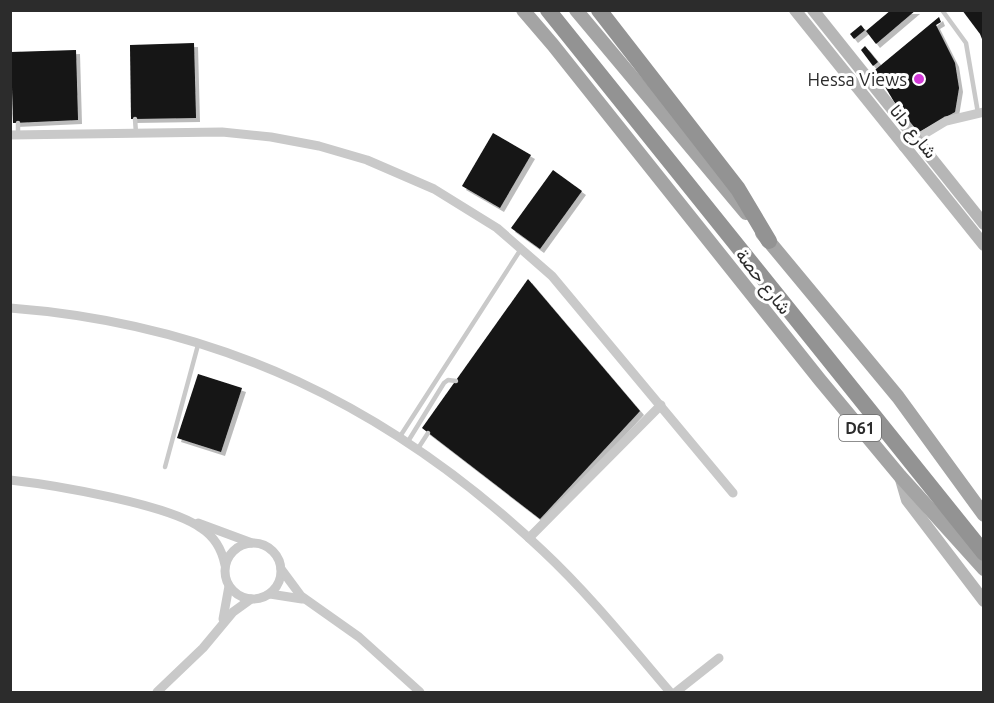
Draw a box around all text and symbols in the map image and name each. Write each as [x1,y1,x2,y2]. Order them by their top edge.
place label: Hessa Views [807,69,907,89]
marker: Hessa Views [912,72,926,86]
street label: شارع دانا [884,100,942,164]
street label: شارع حصة [730,244,796,319]
road number: D61 [839,415,881,441]

